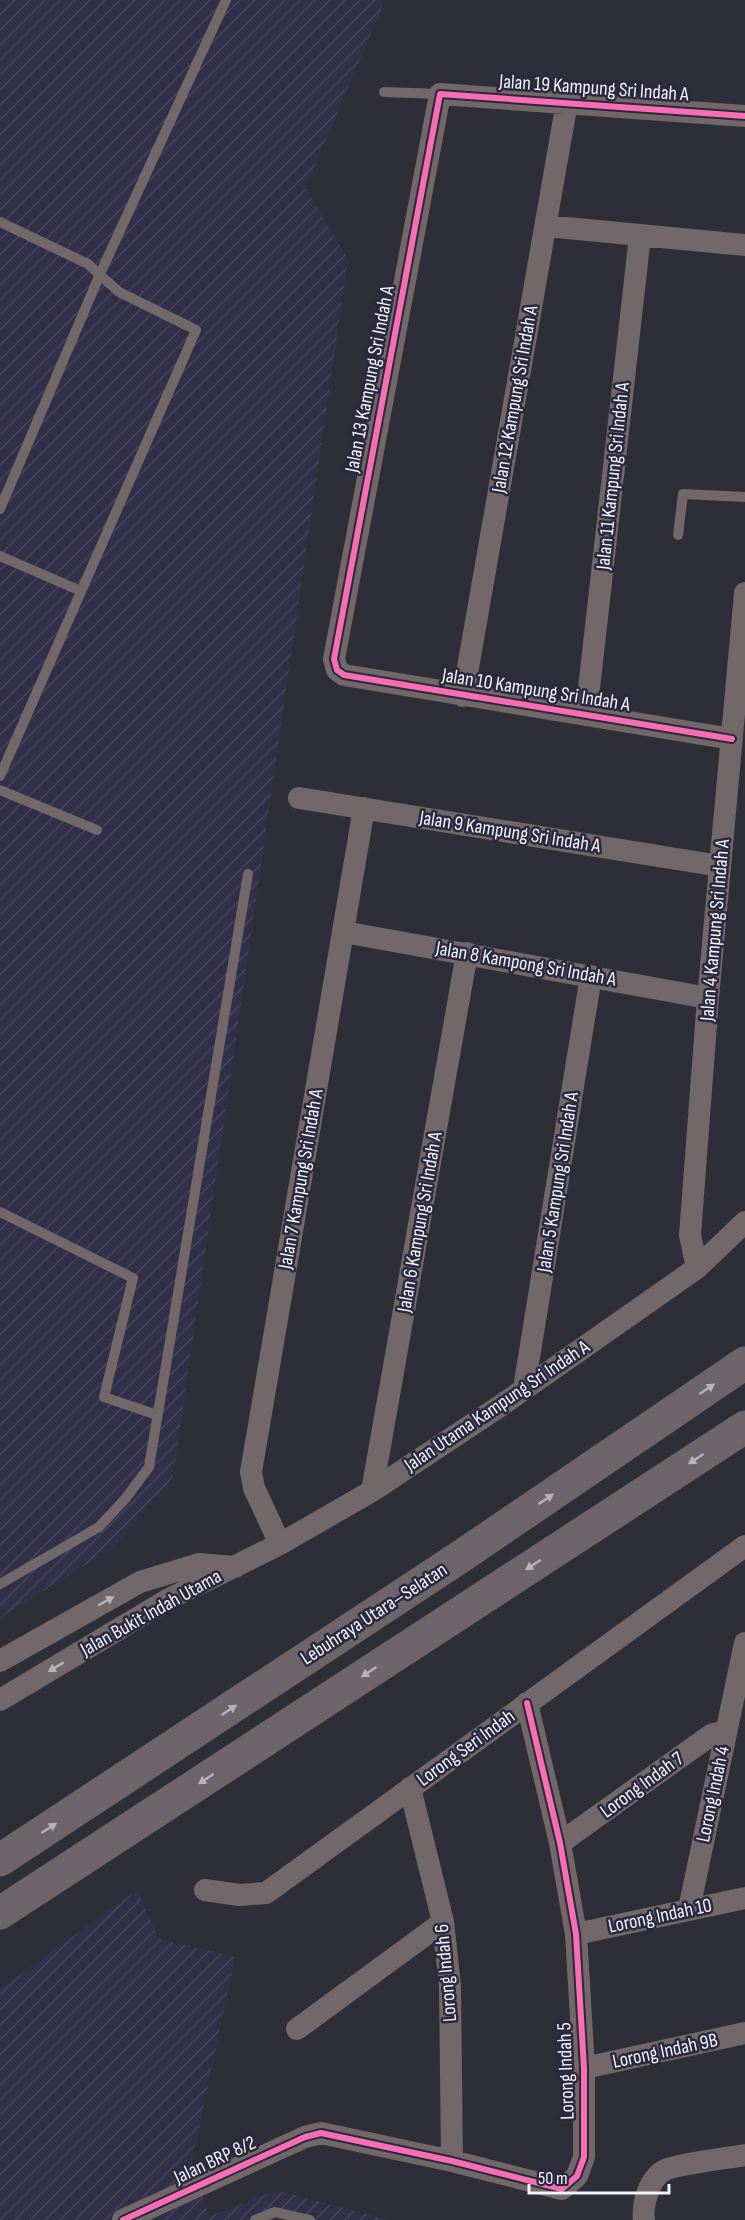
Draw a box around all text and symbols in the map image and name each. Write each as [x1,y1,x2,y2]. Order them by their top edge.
street label: Jalan 19 Kampung Sri Indah A [497,69,690,107]
street label: Jalan 13 Kampung Sri Indah A [340,283,400,475]
street label: Jalan 12 Kampung Sri Indah A [487,303,543,495]
street label: Jalan 11 Kampung Sri Indah A [591,381,635,572]
street label: Jalan 10 Kampung Sri Indah A [439,663,632,717]
street label: Jalan 9 Kampung Sri Indah A [417,806,603,858]
street label: Jalan 4 Kampung Sri Indah A [695,838,735,1023]
street label: Jalan 8 Kampong Sri Indah A [433,936,619,992]
street label: Jalan 7 Kampung Sri Indah A [273,1087,329,1272]
street label: Jalan 5 Kampung Sri Indah A [532,1090,584,1275]
street label: Jalan 6 Kampung Sri Indah A [392,1129,448,1315]
street label: Jalan Utama Kampung Sri Indah A [399,1335,595,1478]
one-way arrow [699,1383,715,1395]
one-way arrow [688,1453,704,1464]
one-way arrow [538,1493,554,1505]
street label: Lebuhraya Utara–Selatan [296,1558,452,1670]
one-way arrow [524,1560,541,1571]
street label: Jalan Bukit Indah Utama [75,1564,226,1662]
one-way arrow [98,1596,114,1607]
one-way arrow [48,1661,64,1672]
one-way arrow [362,1666,378,1678]
one-way arrow [221,1704,237,1715]
street label: Lorong Seri Indah [412,1704,520,1792]
street label: Lorong Indah 4 [691,1744,735,1844]
street label: Lorong Indah 7 [596,1747,688,1823]
one-way arrow [198,1773,214,1784]
one-way arrow [41,1823,57,1834]
street label: Lorong Indah 10 [606,1893,714,1939]
street label: Lorong Indah 6 [430,1923,462,2023]
street label: Lorong Indah 5 [552,2022,580,2120]
street label: Lorong Indah 9B [610,2028,720,2074]
street label: Jalan BRP 8/2 [169,2131,260,2190]
scale bar [529,2157,668,2195]
text: 50 m [538,2168,568,2189]

